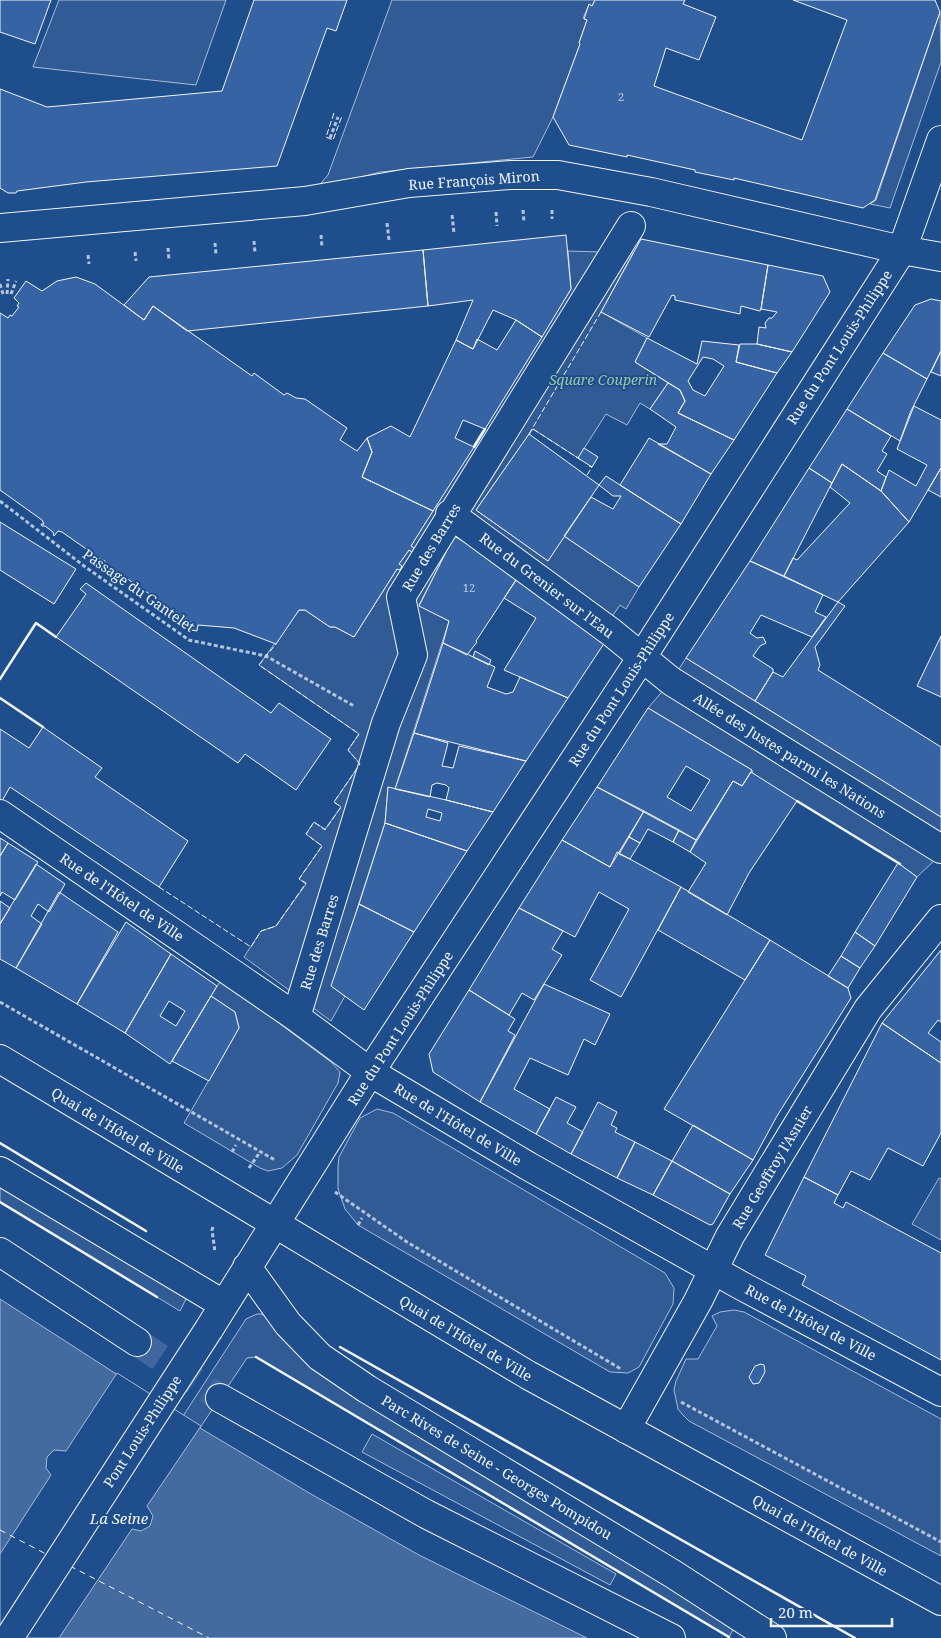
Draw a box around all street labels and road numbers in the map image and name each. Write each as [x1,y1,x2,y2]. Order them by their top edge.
street label: Rue François Miron [408,166,540,194]
street label: Rue du Pont Louis-Philippe [782,266,896,428]
street label: Rue des Barres [397,500,465,594]
street label: Rue du Grenier sur l'Eau [476,528,618,642]
street label: Passage du Gantelet [79,544,199,636]
street label: Rue du Pont Louis-Philippe [564,608,678,770]
street label: Allée des Justes parmi les Nations [690,688,890,822]
street label: Rue de l'Hôtel de Ville [56,848,188,946]
street label: Rue des Barres [295,892,343,992]
street label: Rue du Pont Louis-Philippe [343,947,457,1109]
street label: Rue de l'Hôtel de Ville [391,1078,525,1170]
street label: Quai de l'Hôtel de Ville [48,1083,188,1177]
street label: Rue Geoffroy l'Asnier [728,1101,817,1232]
street label: Rue de l'Hôtel de Ville [742,1279,880,1365]
street label: Quai de l'Hôtel de Ville [396,1291,536,1385]
street label: Pont Louis-Philippe [99,1371,185,1491]
street label: Parc Rives de Seine - Georges Pompidou [378,1390,616,1544]
street label: Quai de l'Hôtel de Ville [749,1490,891,1580]

